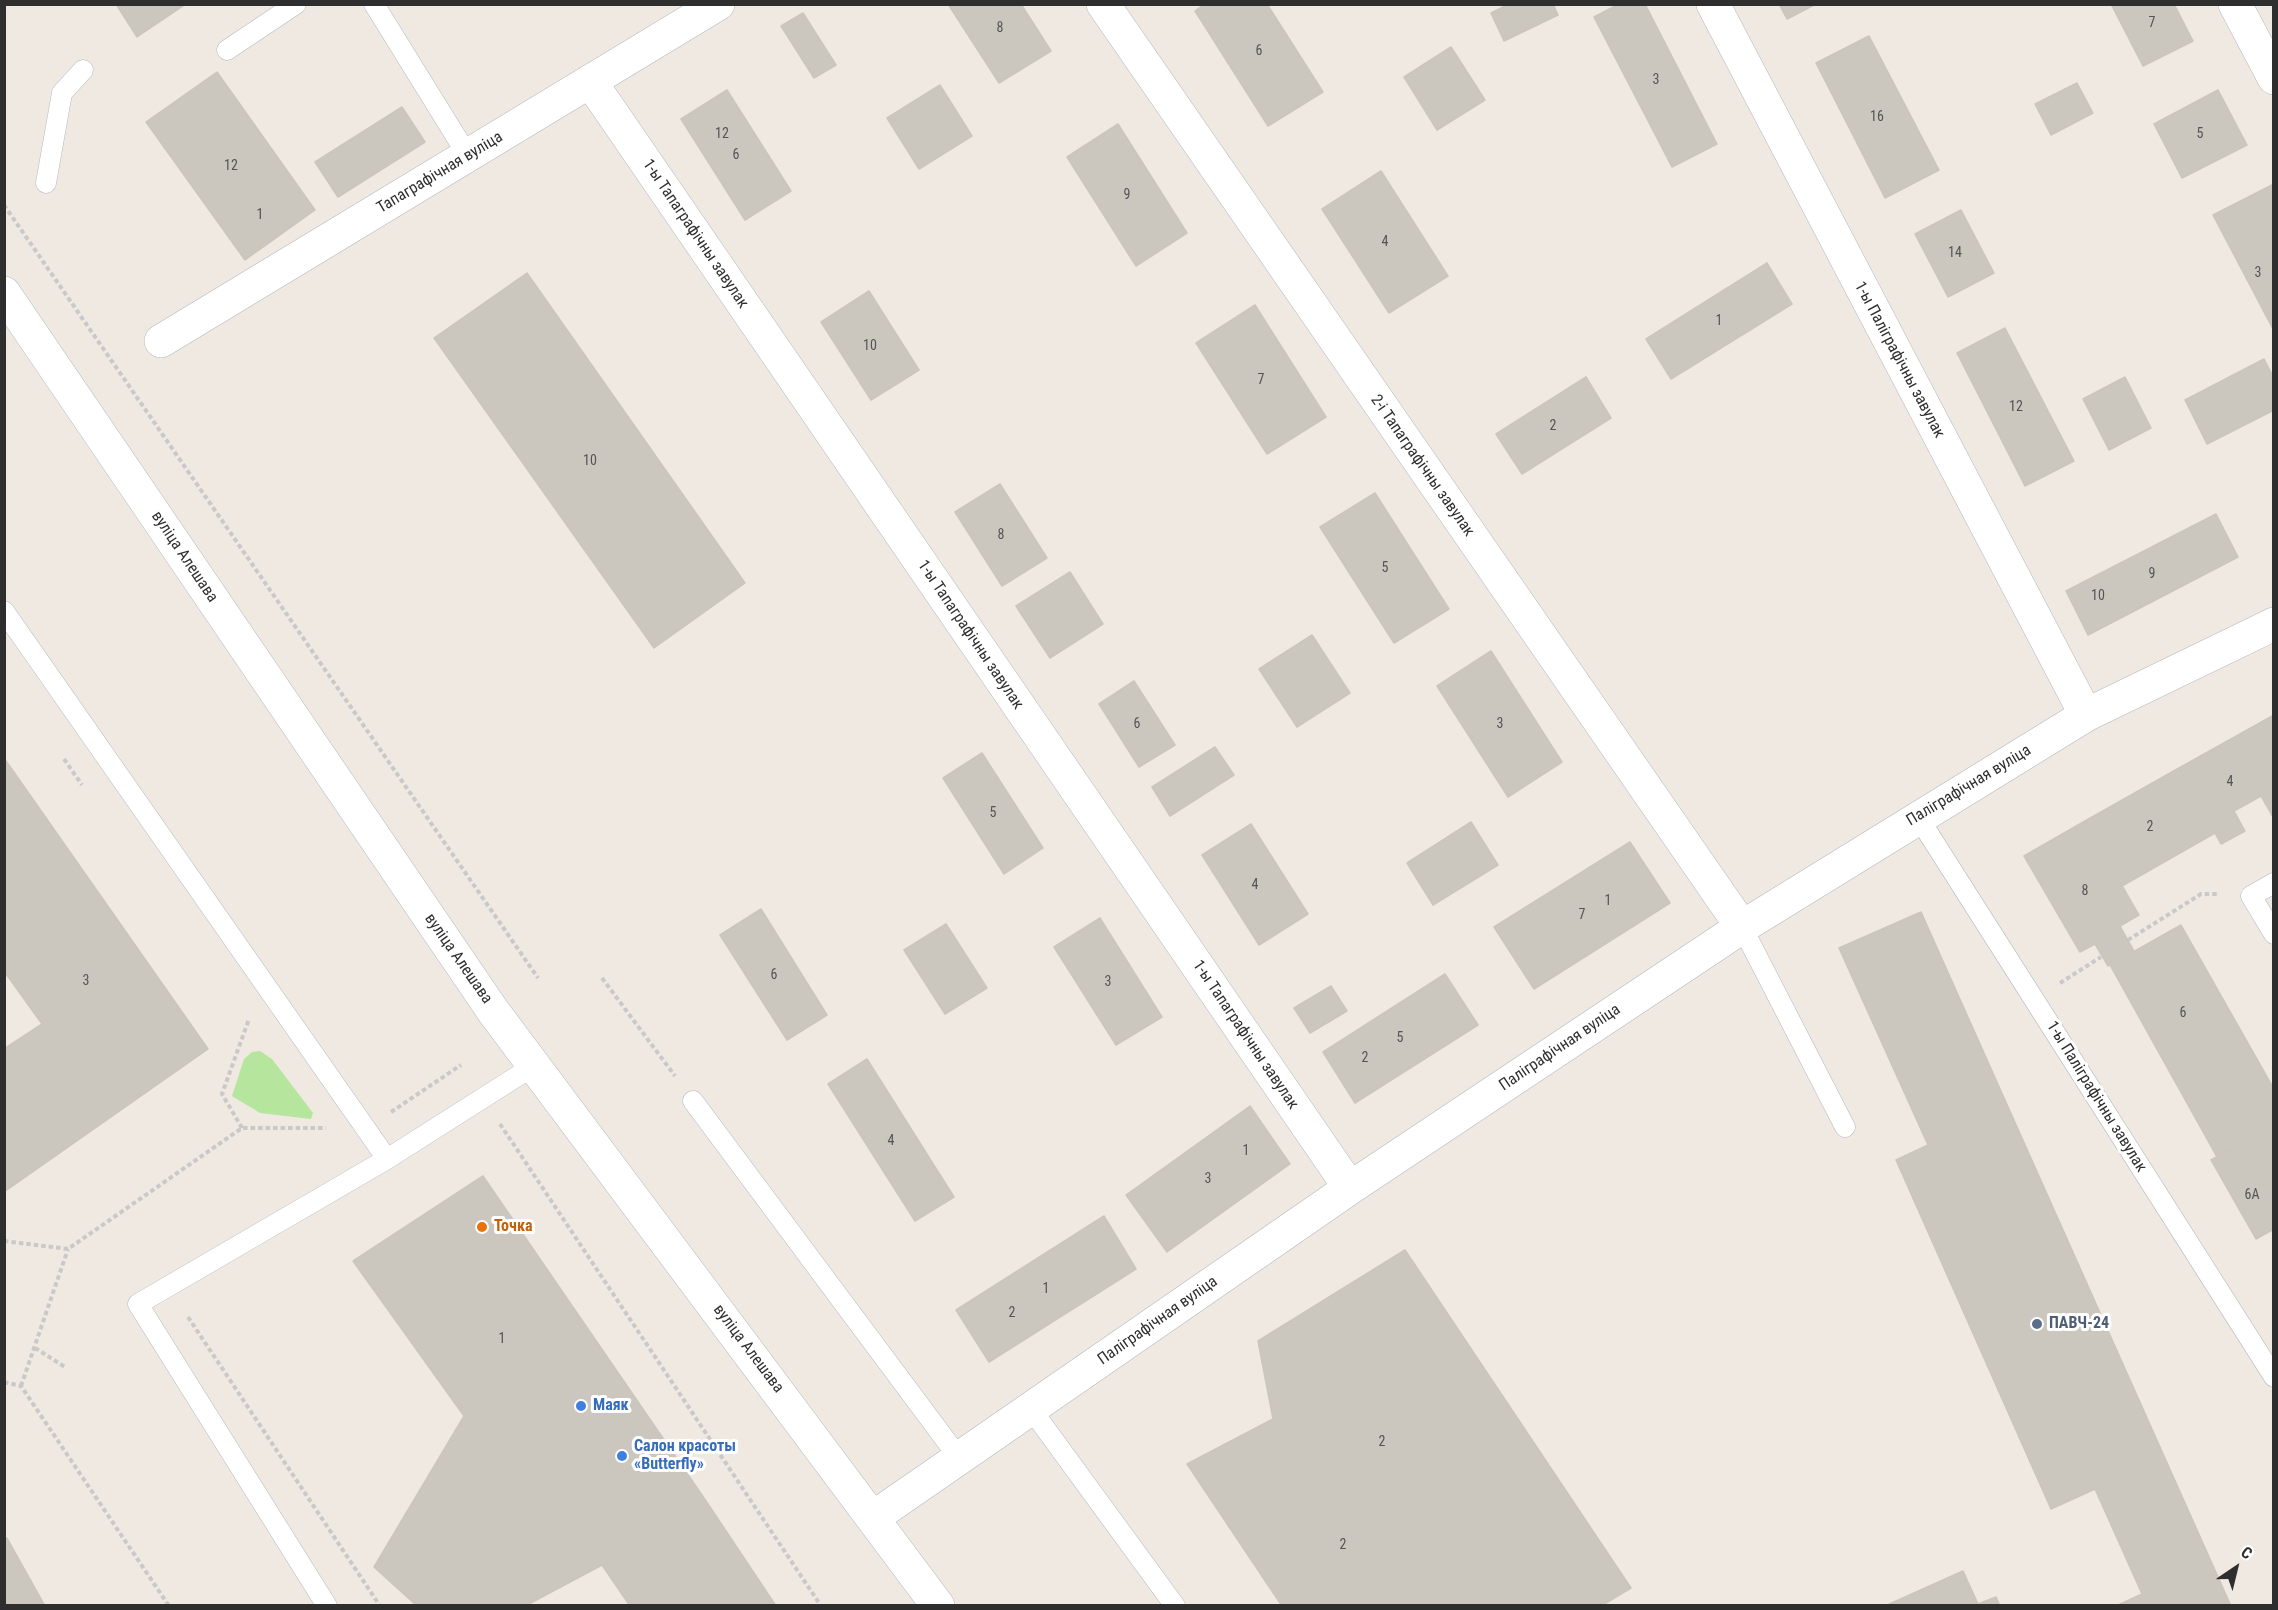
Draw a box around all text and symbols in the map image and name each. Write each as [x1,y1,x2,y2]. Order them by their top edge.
house number: 7 [2149,15,2155,31]
house number: 8 [997,20,1003,36]
house number: 6 [1256,43,1262,59]
house number: 3 [1653,72,1659,88]
house number: 16 [1870,109,1884,125]
house number: 12 [715,126,729,142]
house number: 5 [2197,126,2203,142]
street label: Тапаграфічная вуліца [374,128,506,218]
house number: 6 [733,147,739,163]
street label: 1-ы Тапаграфічны завулак [638,156,752,312]
house number: 12 [224,158,238,174]
house number: 9 [1124,187,1130,203]
house number: 1 [257,207,263,223]
house number: 4 [1382,234,1388,250]
house number: 14 [1948,245,1962,261]
house number: 3 [2255,265,2261,281]
street label: 1-ы Паліграфічны завулак [1850,279,1948,441]
house number: 1 [1716,313,1722,329]
house number: 10 [863,338,877,354]
house number: 7 [1258,372,1264,388]
street label: 2-і Тапаграфічны завулак [1366,392,1478,540]
house number: 12 [2009,399,2023,415]
house number: 2 [1550,418,1556,434]
house number: 10 [583,453,597,469]
street label: вуліца Алешава [147,508,221,606]
house number: 8 [998,527,1004,543]
street label: 1-ы Тапаграфічны завулак [913,557,1027,713]
house number: 5 [1382,560,1388,576]
house number: 9 [2149,566,2155,582]
house number: 10 [2091,588,2105,604]
house number: 6 [1134,716,1140,732]
house number: 3 [1497,716,1503,732]
street label: Паліграфічная вуліца [1903,741,2035,831]
house number: 4 [2227,774,2233,790]
house number: 5 [990,805,996,821]
house number: 2 [2147,819,2153,835]
house number: 4 [1252,877,1258,893]
house number: 8 [2082,883,2088,899]
house number: 1 [1605,893,1611,909]
house number: 7 [1579,907,1585,923]
street label: вуліца Алешава [420,910,496,1008]
street label: 1-ы Тапаграфічны завулак [1188,957,1302,1113]
house number: 6 [771,967,777,983]
house number: 3 [83,973,89,989]
house number: 3 [1105,974,1111,990]
street label: Паліграфічная вуліца [1496,1000,1624,1096]
house number: 6 [2180,1005,2186,1021]
street label: 1-ы Паліграфічны завулак [2042,1018,2150,1176]
house number: 5 [1397,1030,1403,1046]
house number: 2 [1362,1050,1368,1066]
house number: 4 [888,1133,894,1149]
house number: 1 [1243,1143,1249,1159]
house number: 3 [1205,1171,1211,1187]
house number: 6А [2245,1187,2259,1203]
place label: Точка [494,1217,532,1237]
marker: Точка [475,1220,489,1234]
street label: Паліграфічная вуліца [1094,1272,1222,1370]
house number: 1 [1043,1281,1049,1297]
street label: вуліца Алешава [709,1301,787,1397]
house number: 2 [1009,1305,1015,1321]
place label: ПАВЧ-24 [2049,1314,2109,1334]
marker: ПАВЧ-24 [2030,1317,2044,1331]
house number: 1 [499,1331,505,1347]
place label: Маяк [593,1396,629,1416]
marker: Маяк [574,1399,588,1413]
house number: 2 [1379,1434,1385,1450]
place label: Салон красоты «Butterfly» [634,1437,736,1475]
marker: Салон красоты «Butterfly» [615,1449,629,1463]
house number: 2 [1340,1537,1346,1553]
north arrow [2206,1538,2266,1598]
text: С [2237,1542,2256,1563]

